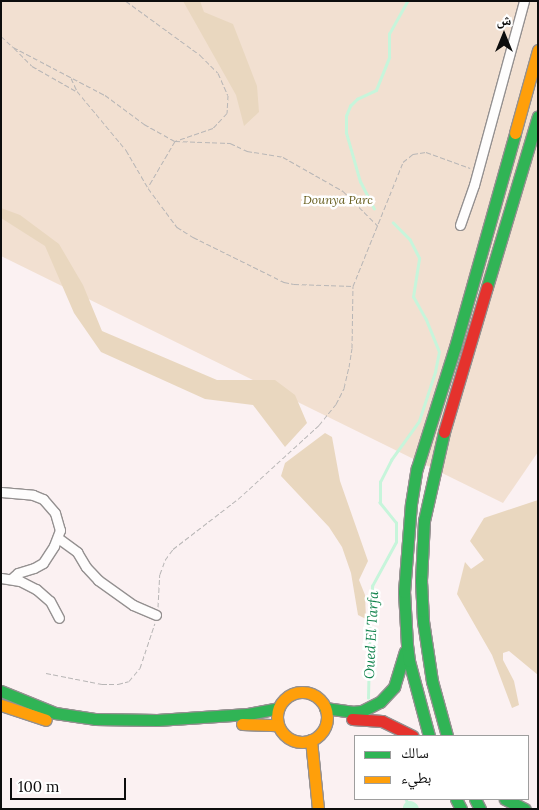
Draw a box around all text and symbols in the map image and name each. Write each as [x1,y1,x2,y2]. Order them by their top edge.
north arrow [479,10,529,60]
text: ش [497,11,511,29]
park label: Dounya Parc [303,193,373,207]
water label: Oued El Tarfa [360,591,382,679]
legend [354,735,529,800]
text: سالك [401,743,429,762]
scale bar [12,768,129,800]
text: بطيء [401,768,431,787]
text: 100 m [18,777,59,796]

